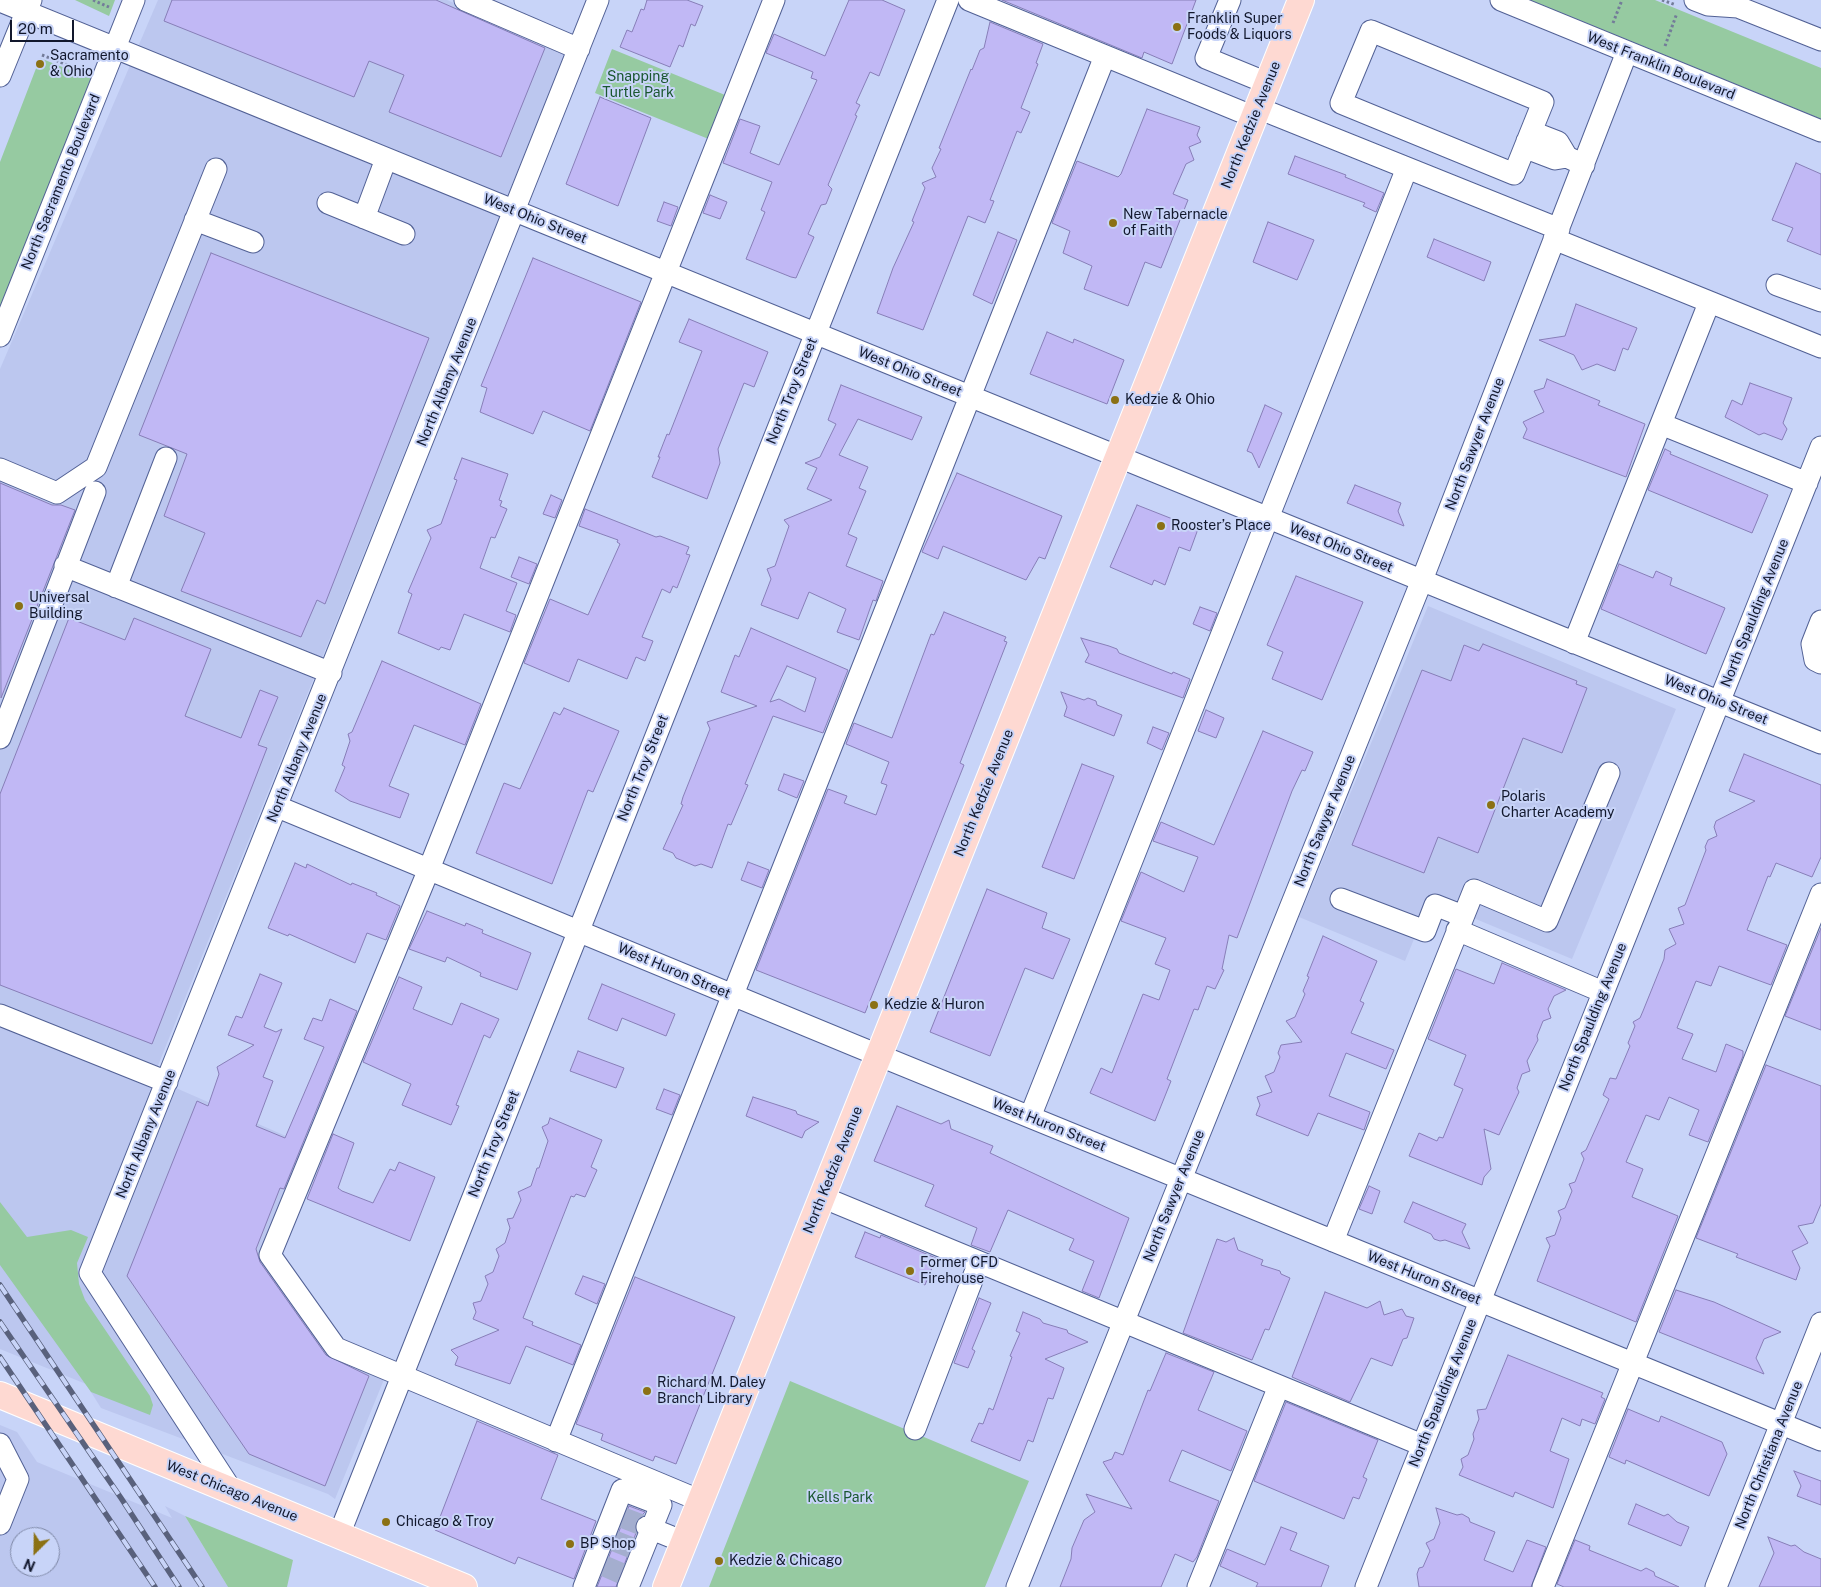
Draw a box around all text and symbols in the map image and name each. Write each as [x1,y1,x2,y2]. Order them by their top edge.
scale bar [12,10,76,42]
place label: Franklin Super Foods & Liquors [1187,11,1292,44]
text: 20 m [18,20,53,37]
marker: Franklin Super Foods & Liquors [1171,21,1183,33]
street label: West Franklin Boulevard [1584,29,1738,103]
place label: Sacramento & Ohio [50,48,129,80]
marker: Sacramento & Ohio [34,58,46,70]
street label: North Kedzie Avenue [1218,59,1284,191]
park label: Snapping Turtle Park [602,69,674,102]
street label: North Sacramento Boulevard [18,92,104,272]
street label: West Ohio Street [481,191,589,247]
place label: New Tabernacle of Faith [1123,207,1228,240]
marker: New Tabernacle of Faith [1107,217,1119,229]
street label: North Albany Avenue [413,315,481,449]
street label: North Troy Street [763,335,821,447]
street label: West Ohio Street [856,344,964,400]
street label: North Sawyer Avenue [1442,375,1508,513]
place label: Kedzie & Ohio [1125,392,1215,408]
marker: Kedzie & Ohio [1109,394,1121,406]
place label: Rooster’s Place [1171,518,1271,534]
marker: Rooster’s Place [1155,520,1167,532]
street label: West Ohio Street [1287,520,1395,576]
street label: North Spaulding Avenue [1718,536,1792,690]
place label: Universal Building [29,590,90,622]
marker: Universal Building [13,600,25,612]
street label: West Ohio Street [1662,672,1770,728]
street label: North Albany Avenue [263,691,331,825]
street label: North Troy Street [614,712,672,824]
street label: North Kedzie Avenue [951,727,1017,859]
street label: North Sawyer Avenue [1291,753,1359,889]
place label: Polaris Charter Academy [1501,789,1614,822]
marker: Polaris Charter Academy [1485,799,1497,811]
street label: West Huron Street [615,940,733,1002]
street label: North Spaulding Avenue [1556,940,1630,1094]
place label: Kedzie & Huron [884,997,985,1013]
marker: Kedzie & Huron [868,999,880,1011]
street label: North Albany Avenue [112,1067,180,1201]
street label: North Troy Street [465,1088,523,1200]
street label: West Huron Street [990,1095,1108,1155]
street label: North Kedzie Avenue [800,1104,866,1236]
street label: North Sawyer Avenue [1140,1128,1208,1264]
street label: West Huron Street [1365,1248,1483,1308]
place label: Former CFD Firehouse [920,1255,998,1288]
marker: Former CFD Firehouse [904,1265,916,1277]
street label: North Spaulding Avenue [1406,1316,1480,1470]
place label: Richard M. Daley Branch Library [657,1375,766,1408]
street label: North Christiana Avenue [1732,1379,1806,1531]
marker: Richard M. Daley Branch Library [641,1385,653,1397]
street label: West Chicago Avenue [164,1457,300,1525]
park label: Kells Park [807,1490,873,1506]
place label: Chicago & Troy [396,1514,494,1530]
marker: Chicago & Troy [380,1516,392,1528]
north arrow [10,1527,60,1577]
place label: BP Shop [580,1536,636,1552]
marker: BP Shop [564,1538,576,1550]
place label: Kedzie & Chicago [729,1553,842,1569]
text: N [21,1555,38,1574]
marker: Kedzie & Chicago [713,1555,725,1567]

